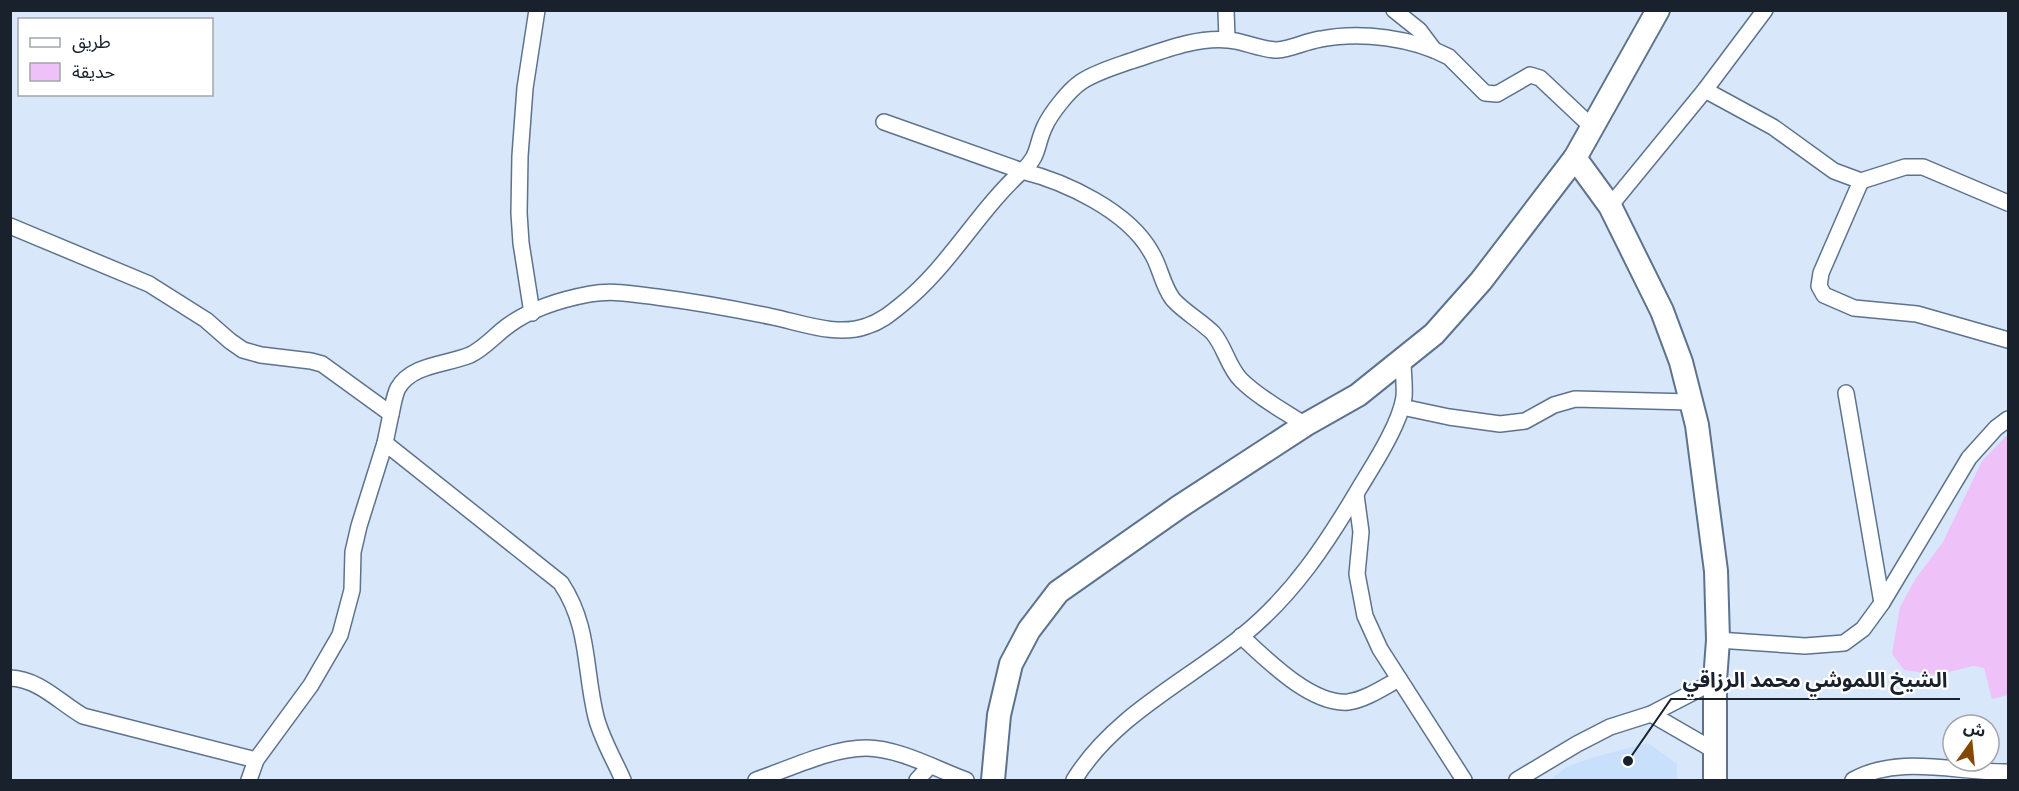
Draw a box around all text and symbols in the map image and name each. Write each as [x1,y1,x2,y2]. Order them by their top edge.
legend [18,18,213,96]
text: طريق [72,30,111,53]
text: حديقة [72,60,115,82]
callout: الشيخ اللموشي محمد الرزاقي [1671,660,1960,699]
text: الشيخ اللموشي محمد الرزاقي [1683,666,1947,697]
north arrow [1941,713,2001,773]
text: ش [1962,716,1988,741]

